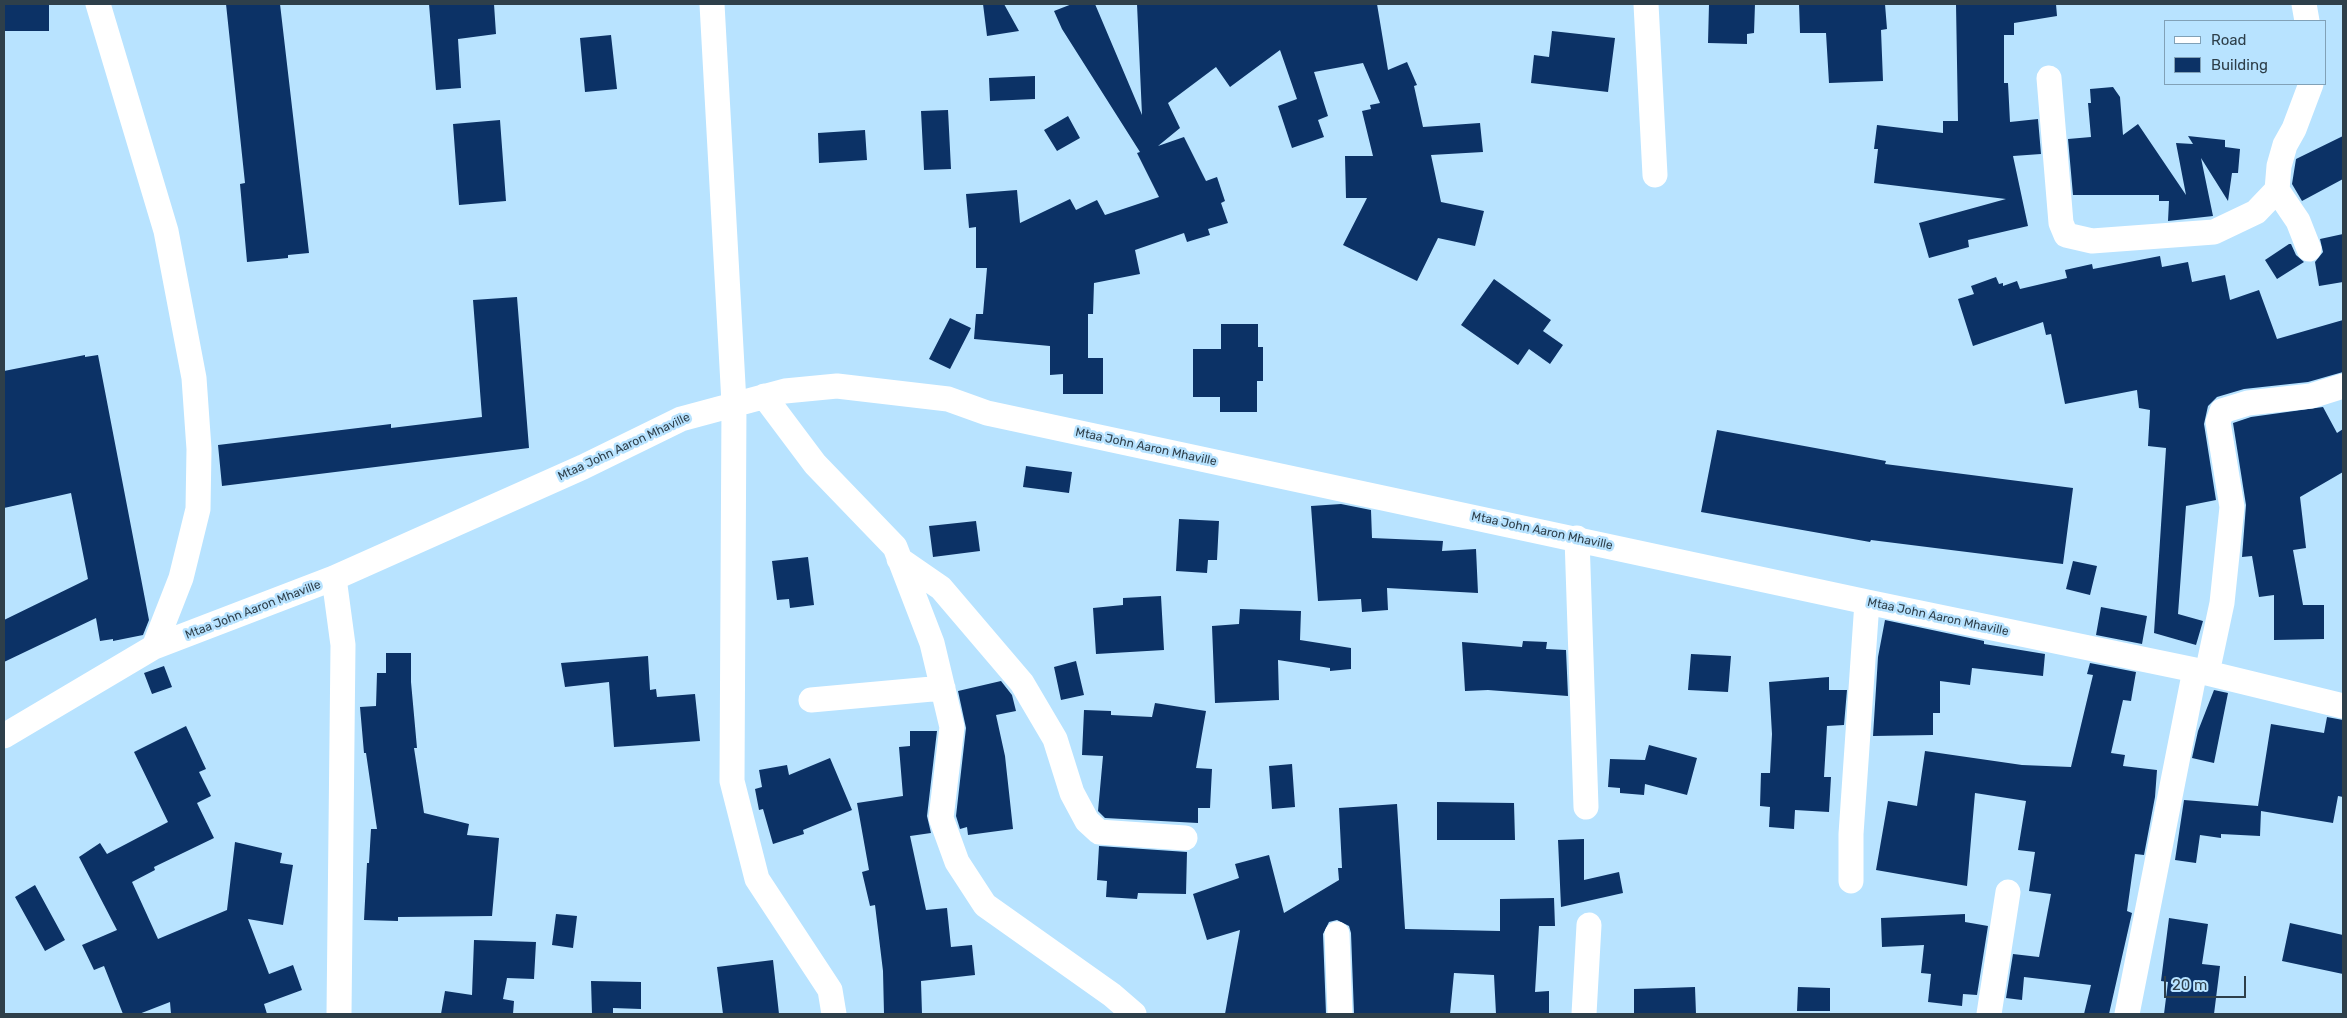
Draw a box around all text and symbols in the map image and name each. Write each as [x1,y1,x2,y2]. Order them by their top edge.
legend [2164,20,2327,85]
text: Road [2211,31,2247,49]
text: Building [2211,56,2268,74]
street label: Mtaa John Aaron Mhaville [556,410,692,484]
street label: Mtaa John Aaron Mhaville [1074,425,1218,469]
street label: Mtaa John Aaron Mhaville [1470,509,1614,553]
street label: Mtaa John Aaron Mhaville [183,577,323,643]
street label: Mtaa John Aaron Mhaville [1866,595,2010,639]
scale bar [2167,966,2250,998]
text: 20 m [2172,976,2207,994]

